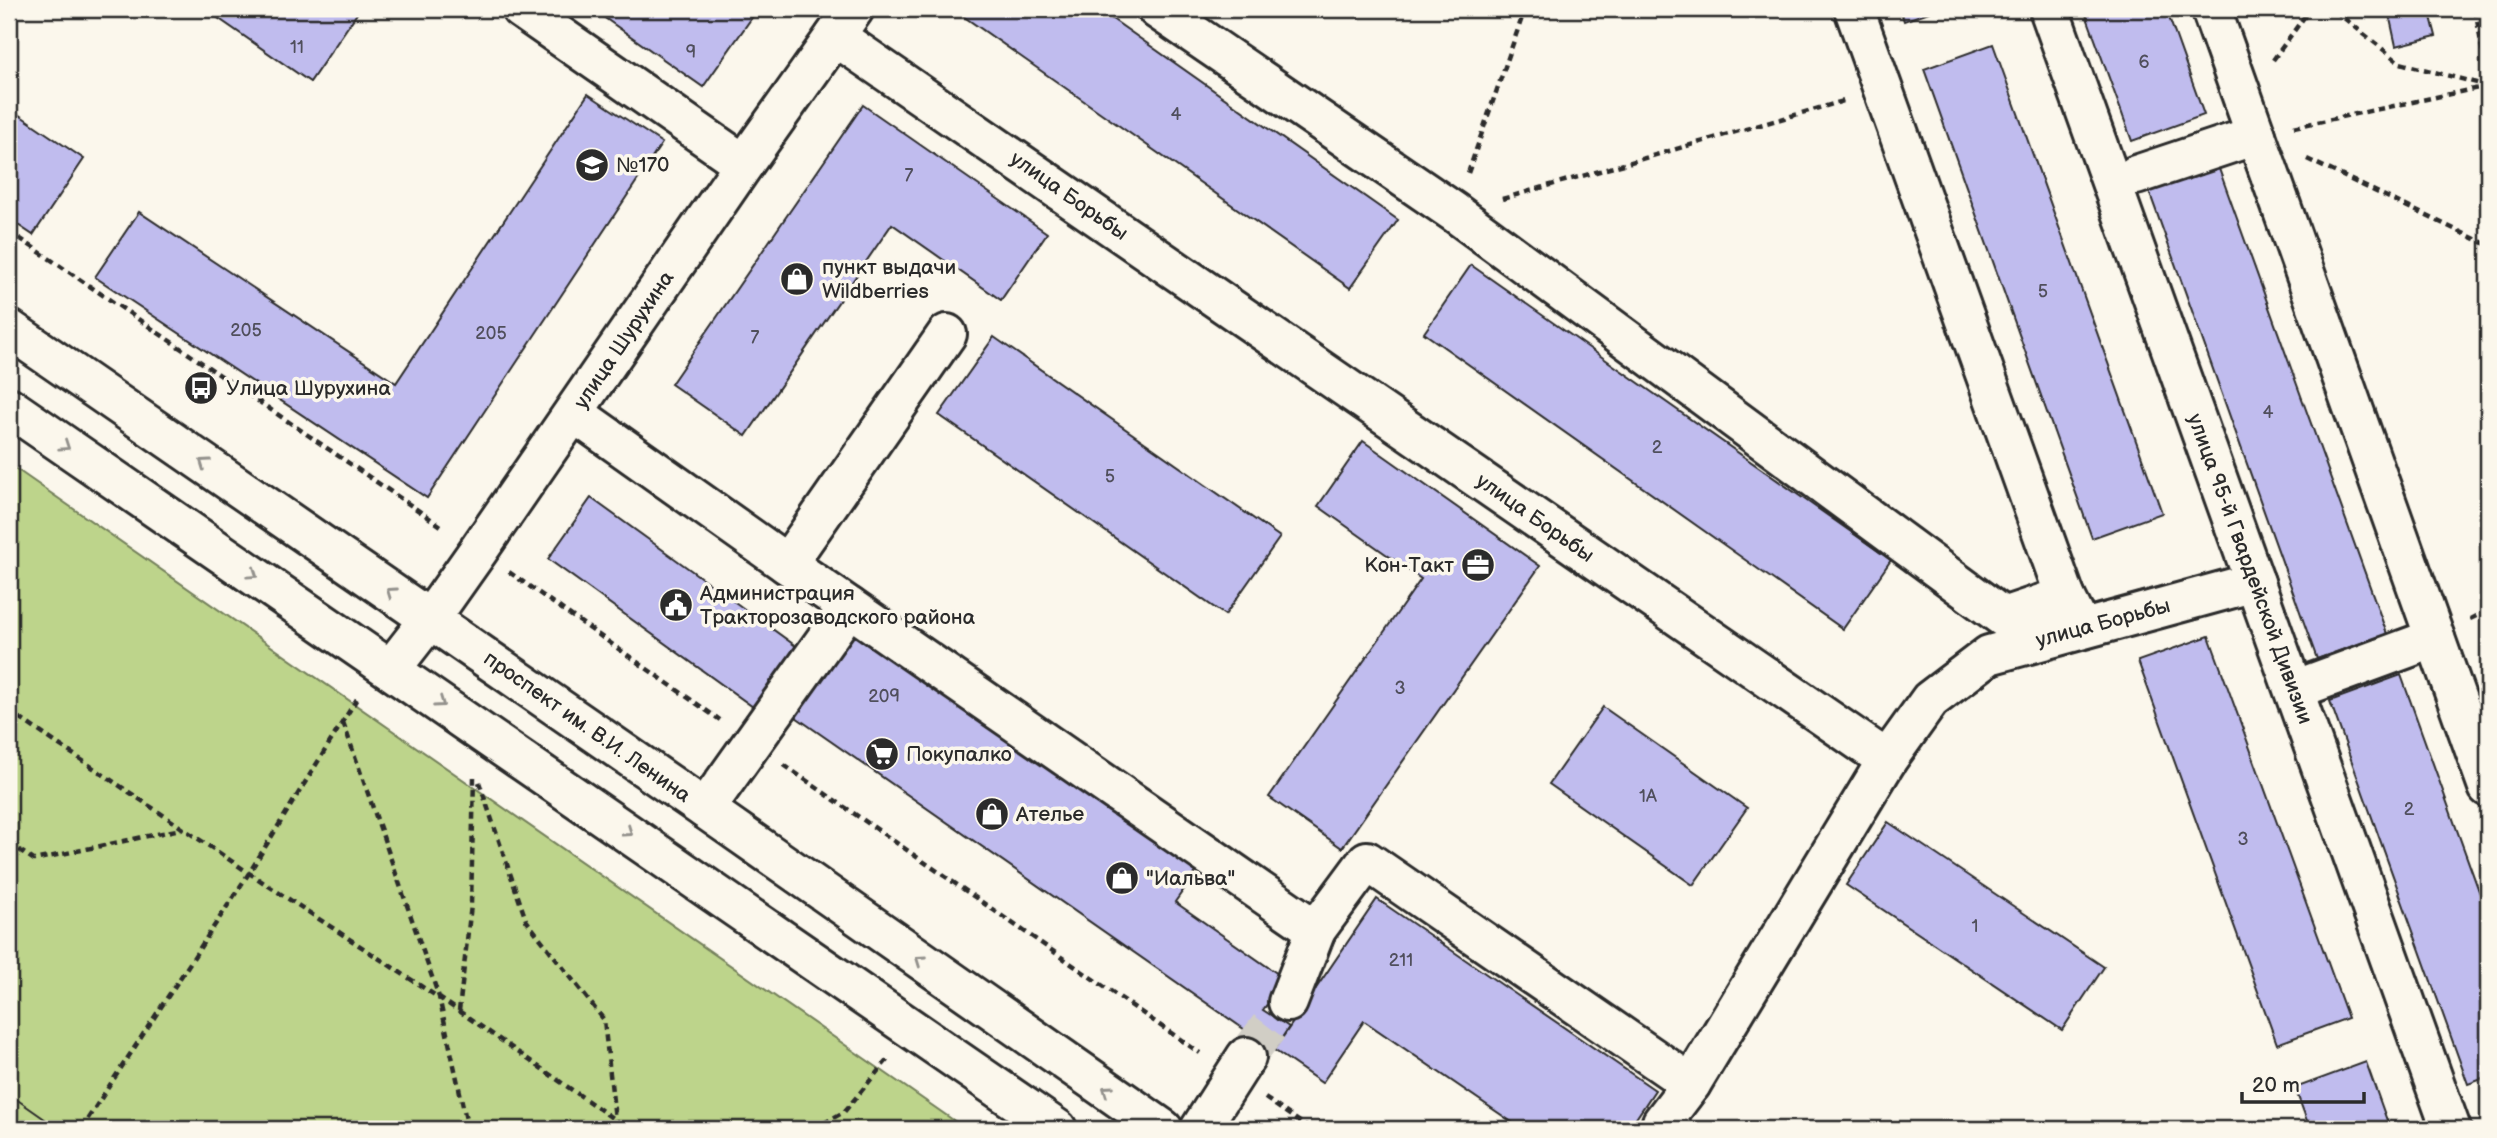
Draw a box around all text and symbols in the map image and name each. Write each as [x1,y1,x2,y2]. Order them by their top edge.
house number: 11 [290,37,304,58]
house number: 9 [686,42,696,63]
house number: 6 [2139,52,2150,73]
house number: 4 [1171,104,1182,125]
school or university icon: №170 [573,146,611,184]
street label: улица Борьбы [1005,146,1133,246]
place label: №170 [616,153,669,178]
house number: 7 [905,165,914,186]
place label: пункт выдачи Wildberries [822,255,956,304]
shop icon: пункт выдачи Wildberries [778,260,816,298]
street label: улица Шурухина [569,266,680,414]
house number: 5 [2038,281,2048,302]
house number: 205 [230,320,262,341]
house number: 205 [475,323,507,344]
house number: 7 [751,327,760,348]
bus stop icon: Улица Шурухина [182,369,220,407]
place label: Улица Шурухина [226,376,391,401]
house number: 4 [2263,402,2274,423]
street label: улица 95-й Гвардейской Дивизии [2182,410,2318,728]
house number: 2 [1652,437,1663,458]
one-way arrow [57,438,70,450]
one-way arrow [199,459,212,471]
house number: 5 [1105,466,1115,487]
street label: улица Борьбы [1471,468,1599,568]
office icon: Кон-Такт [1459,546,1497,584]
place label: Кон-Такт [1364,553,1454,578]
one-way arrow [245,566,258,578]
place label: Администрация Тракторозаводского района [699,581,976,630]
public building icon: Администрация Тракторозаводского района [657,586,695,624]
one-way arrow [386,588,399,601]
street label: улица Борьбы [2033,593,2173,653]
street label: проспект им. В.И. Ленина [479,646,696,808]
house number: 3 [1394,678,1406,699]
house number: 209 [868,686,900,707]
one-way arrow [433,695,446,708]
supermarket icon: Покупалко [863,735,901,773]
place label: Покупалко [906,742,1012,767]
house number: 1А [1639,786,1657,807]
shop icon: Ателье [973,795,1011,833]
house number: 2 [2404,799,2415,820]
place label: Ателье [1015,802,1085,827]
one-way arrow [620,824,633,836]
house number: 3 [2237,829,2249,850]
shop icon: "Иальва" [1103,859,1141,897]
place label: "Иальва" [1146,866,1235,891]
house number: 1 [1972,916,1978,937]
house number: 211 [1389,950,1413,971]
one-way arrow [915,956,928,968]
scale bar [2242,1061,2364,1105]
text: 20 m [2252,1073,2300,1098]
one-way arrow [1102,1086,1115,1098]

